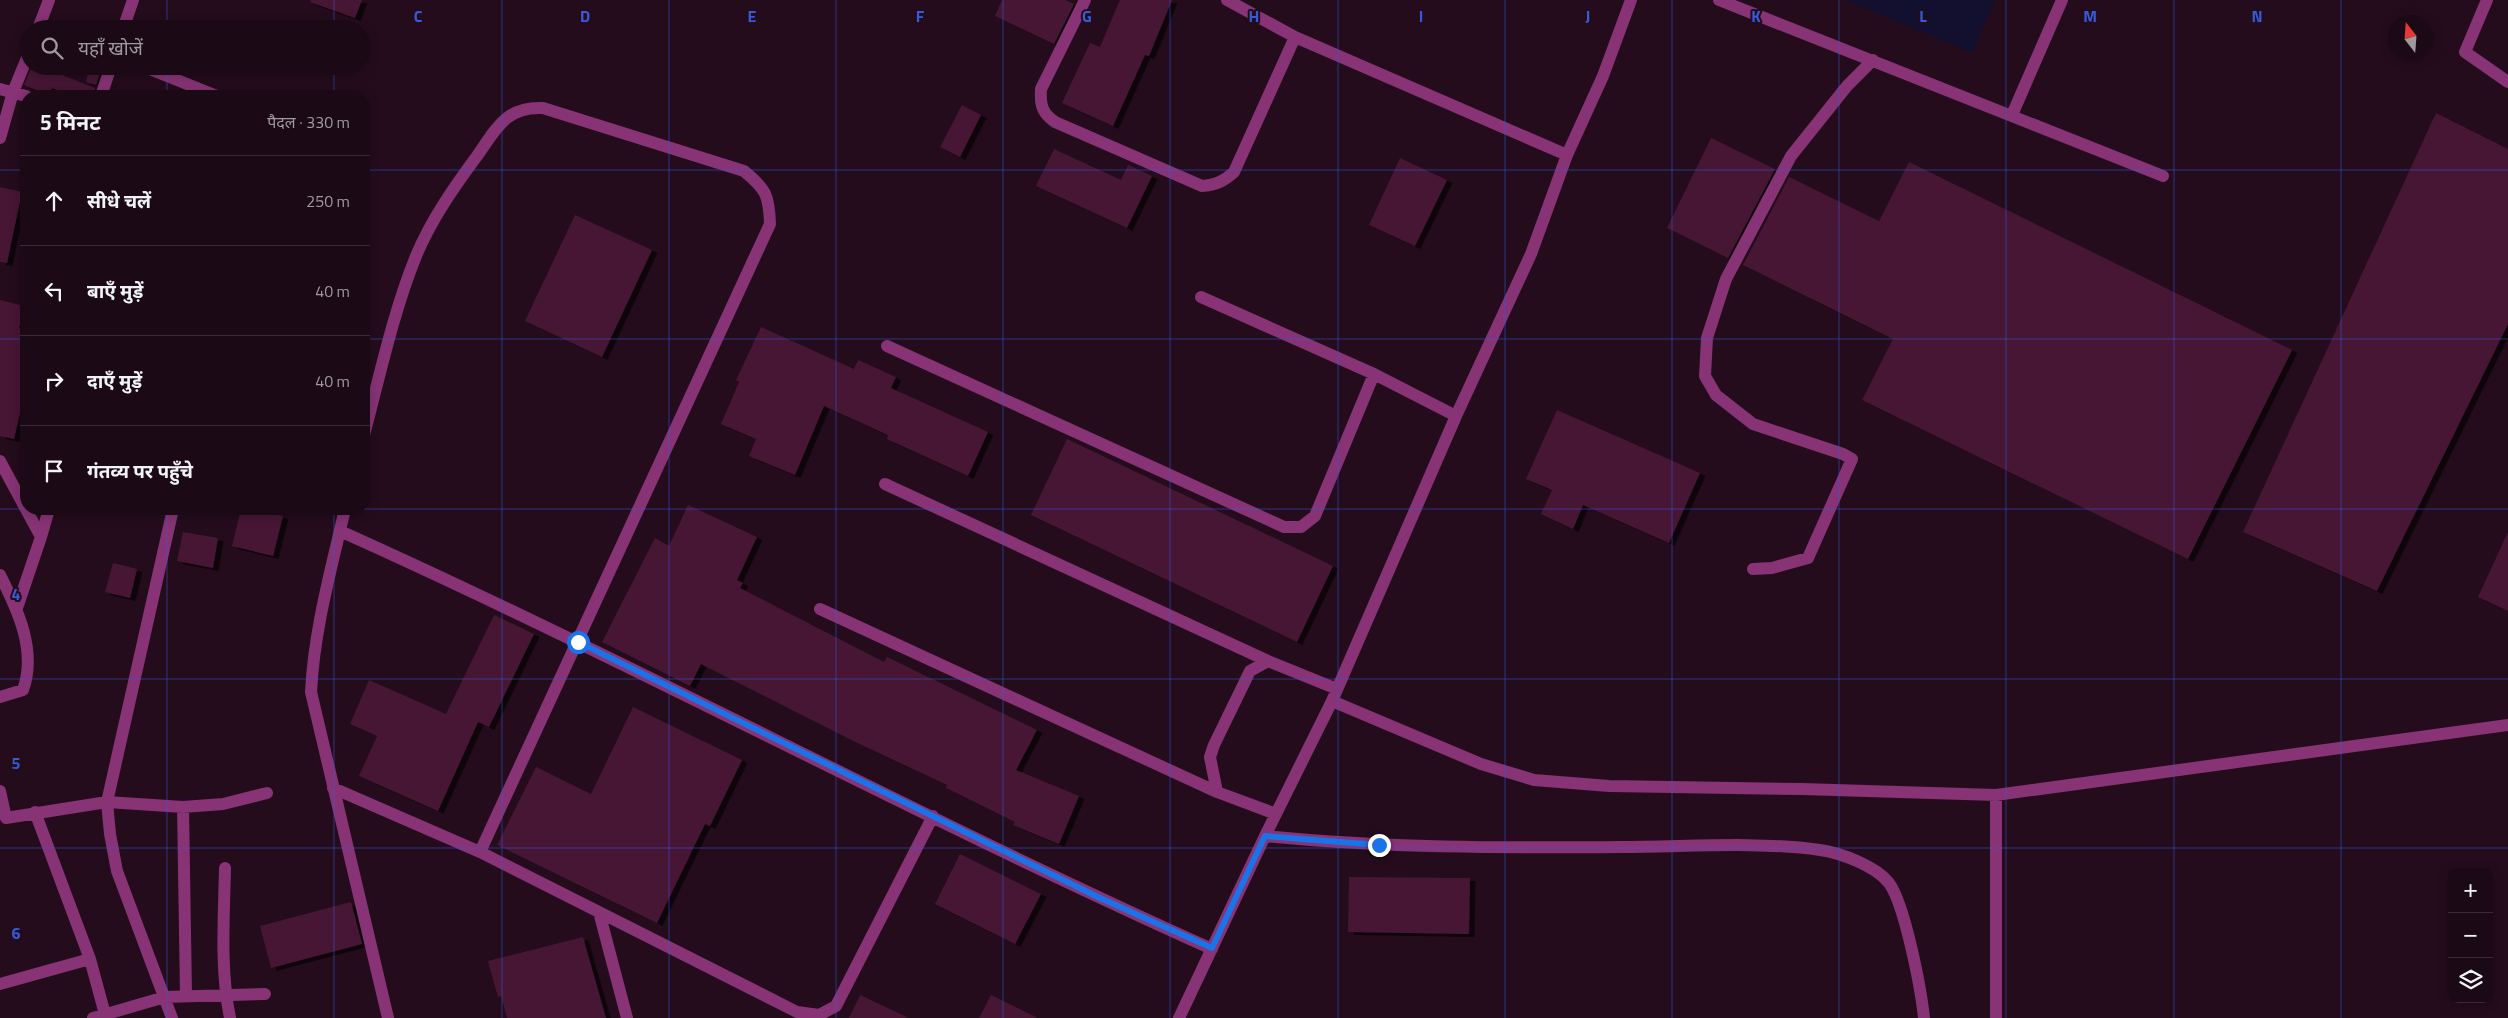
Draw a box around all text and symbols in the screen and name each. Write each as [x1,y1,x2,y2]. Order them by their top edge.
text: C [414,4,423,28]
text: D [580,4,590,28]
text: E [748,4,757,28]
text: F [916,4,925,28]
text: G [1082,4,1092,28]
text: H [1249,4,1259,28]
text: I [1419,4,1423,28]
text: J [1586,4,1590,28]
text: K [1751,4,1761,28]
text: L [1919,4,1927,28]
text: M [2083,4,2097,28]
text: N [2251,4,2263,28]
north arrow [2388,15,2433,60]
search box [20,20,370,75]
text: यहाँ खोजें [78,33,143,62]
icon: search [38,34,66,62]
text: 5 मिनट [40,106,100,138]
text: पैदल · 330 m [267,110,350,134]
text: सीधे चलें [87,186,151,215]
icon: ahead [40,187,68,215]
text: 250 m [306,189,350,213]
text: बाएँ मुड़ें [87,276,143,305]
icon: left [40,277,68,305]
text: 40 m [315,279,350,303]
text: दाएँ मुड़ें [87,366,142,395]
icon: right [40,367,68,395]
text: 40 m [315,369,350,393]
text: गंतव्य पर पहुँचे [87,456,193,485]
icon: arrive [40,457,68,485]
text: 4 [12,582,21,606]
route start [567,631,590,654]
text: 5 [12,751,21,775]
route end [1368,834,1391,857]
map controls [2448,868,2493,1003]
button: + [2448,868,2493,913]
button: − [2448,913,2493,958]
text: 6 [12,921,21,945]
button: layers [2448,958,2493,1003]

